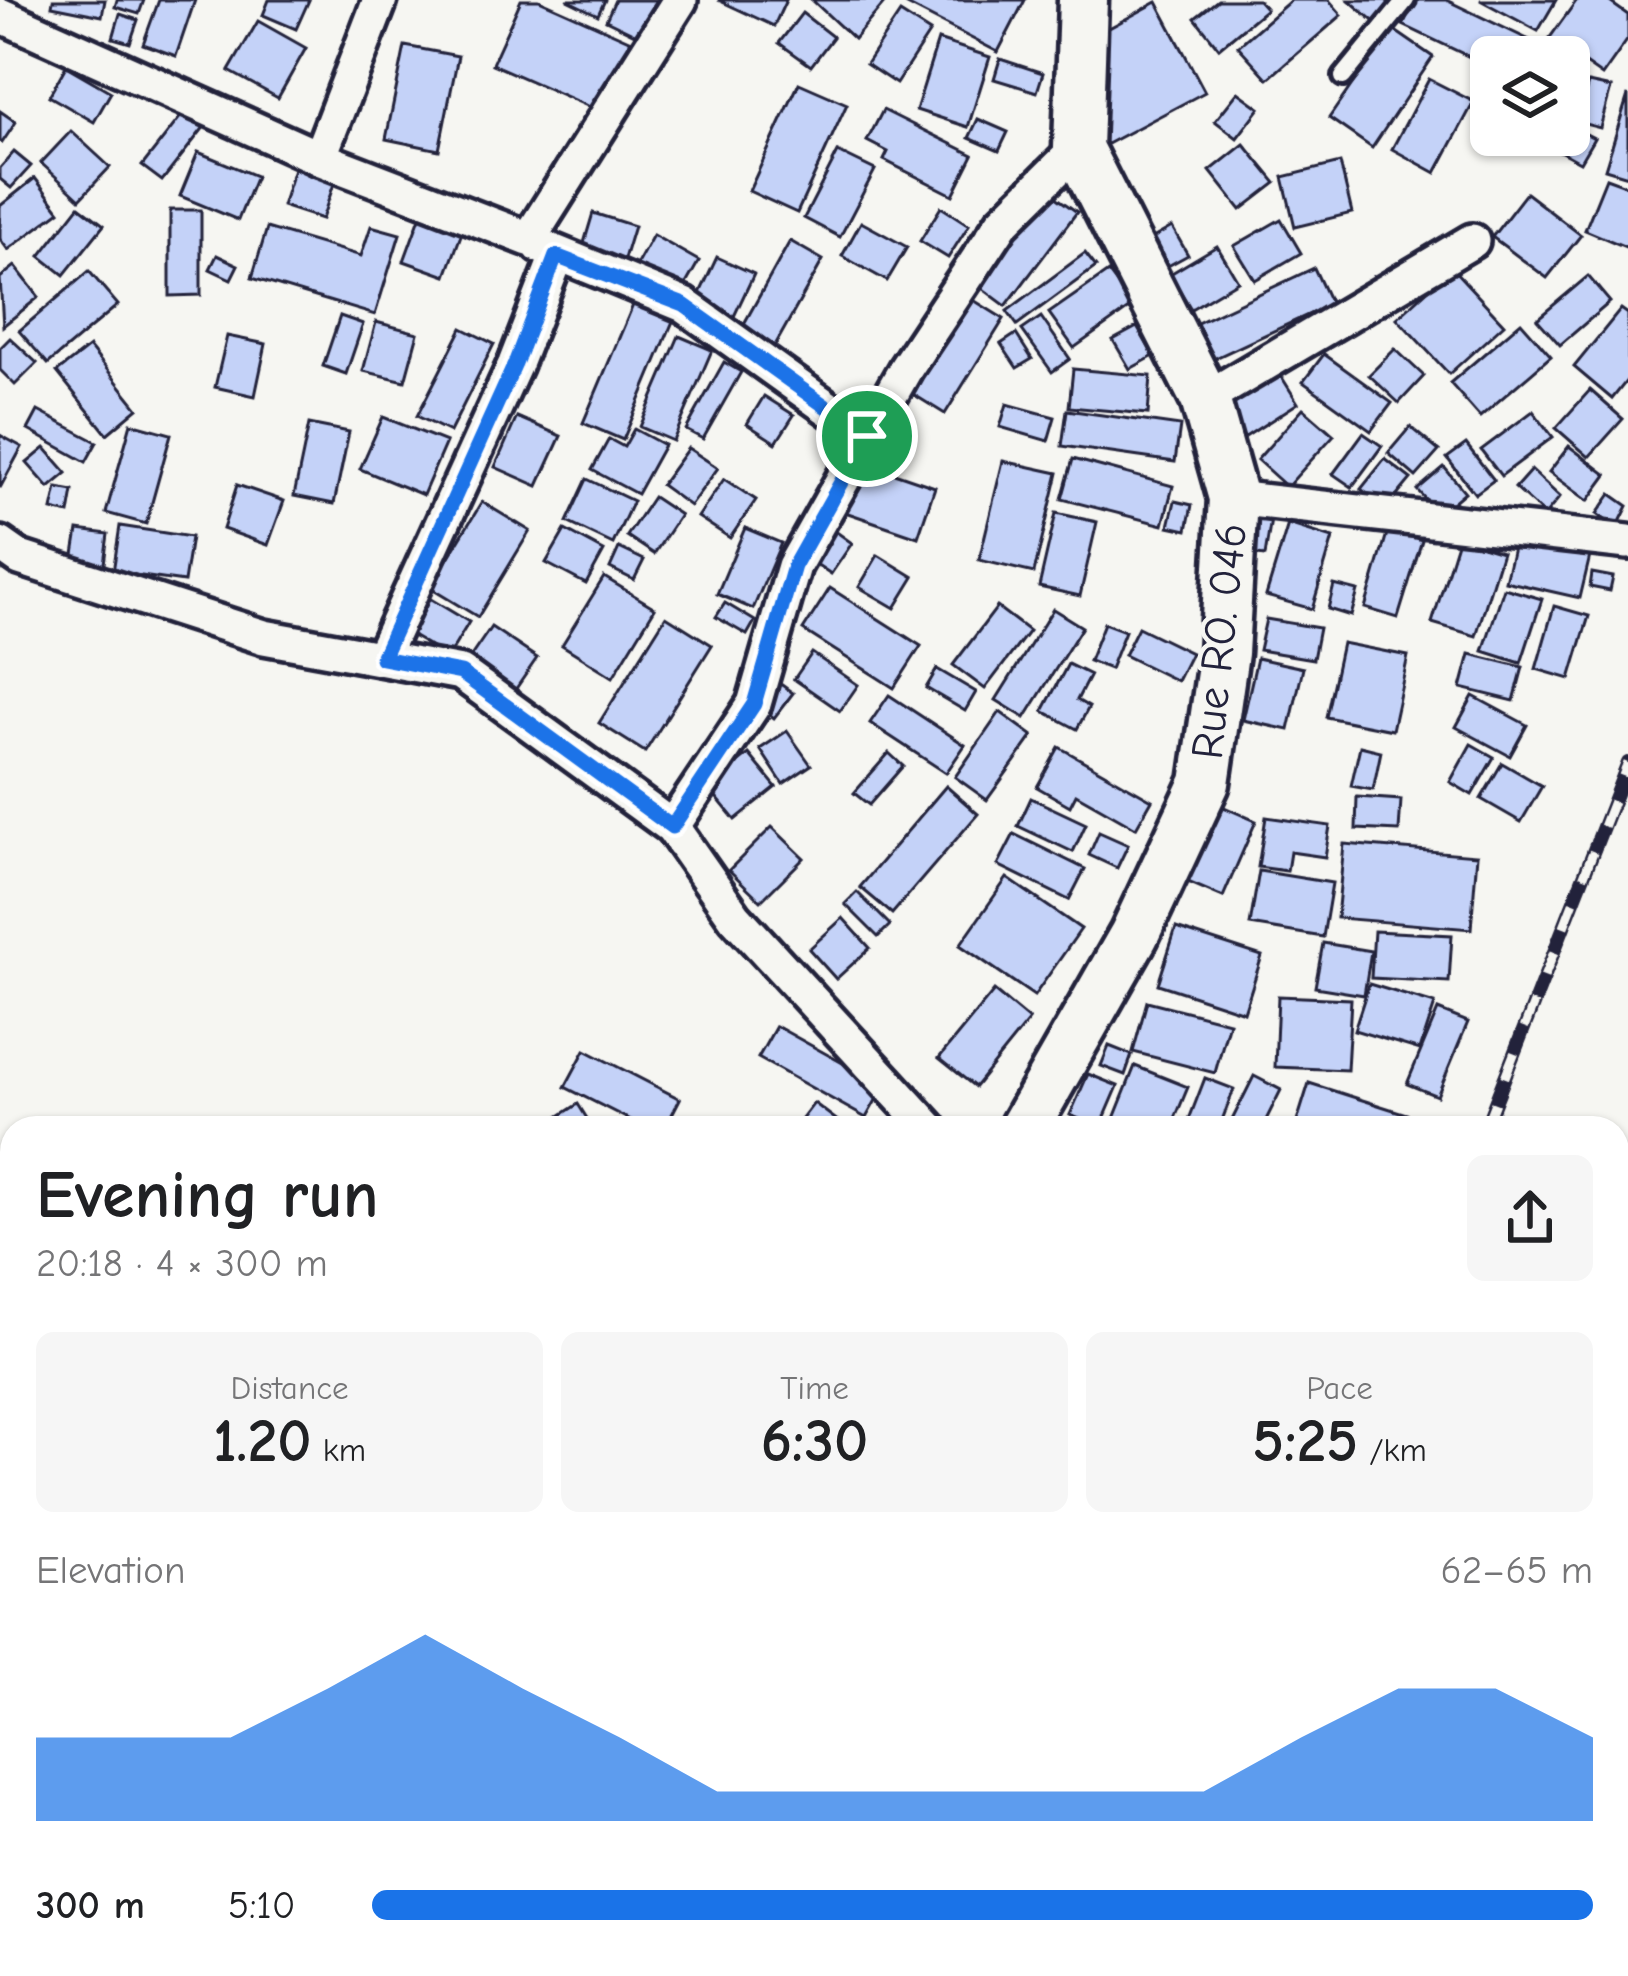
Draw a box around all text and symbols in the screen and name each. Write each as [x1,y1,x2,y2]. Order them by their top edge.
map controls [1470,36,1590,156]
button: layers [1470,36,1590,156]
pin [816,385,918,487]
icon: arrive [834,403,900,469]
street label: Rue RO. 046 [1181,520,1257,762]
button: share [1467,1155,1593,1281]
text: Evening run [36,1158,378,1234]
text: 20:18 · 4 × 300 m [36,1241,328,1286]
text: Distance [230,1369,349,1407]
text: Time [780,1369,849,1407]
text: Pace [1306,1369,1373,1407]
text: 1.20 [213,1407,312,1476]
text: 6:30 [761,1407,868,1476]
text: 5:25 [1252,1407,1358,1476]
text: km [312,1431,366,1469]
text: /km [1358,1431,1427,1469]
text: Elevation [36,1548,185,1593]
text: 62–65 m [1441,1548,1593,1593]
text: 300 m [36,1883,145,1928]
text: 5:10 [228,1883,295,1928]

